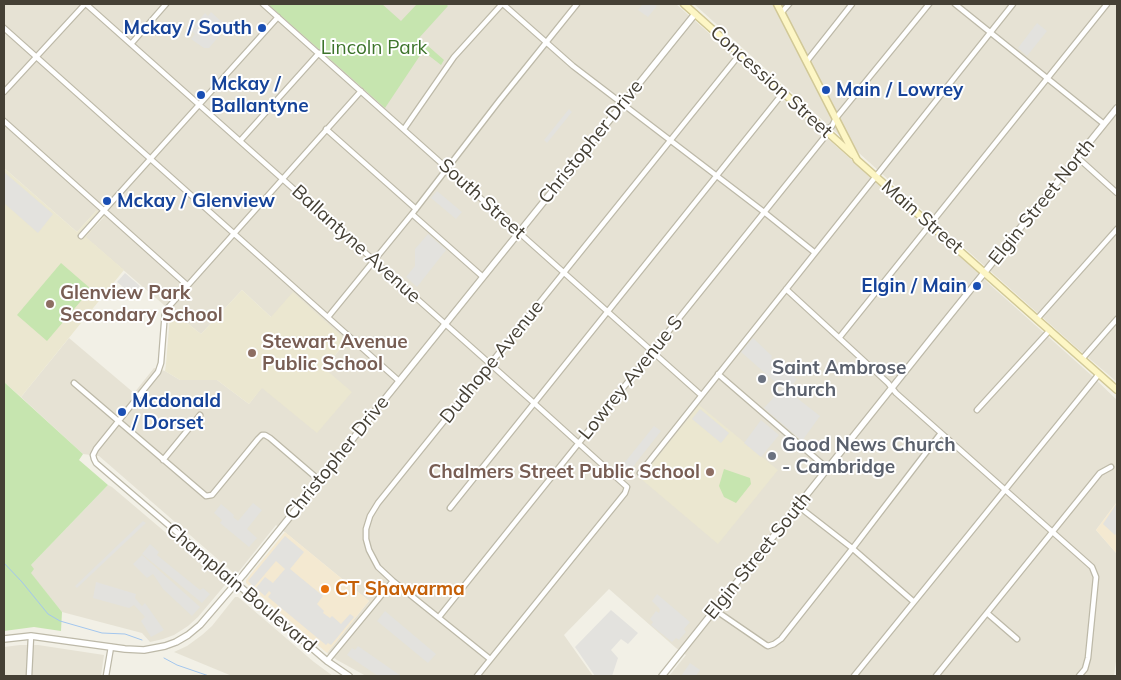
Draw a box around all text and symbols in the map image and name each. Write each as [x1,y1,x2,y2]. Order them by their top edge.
place label: Mckay / South [124,17,252,39]
street label: Concession Street [705,21,837,143]
marker: Mckay / South [256,22,268,34]
park label: Lincoln Park [321,37,427,59]
place label: Mckay / Ballantyne [211,73,309,117]
street label: Christopher Drive [534,75,648,209]
place label: Main / Lowrey [836,79,963,101]
marker: Main / Lowrey [820,84,832,96]
marker: Mckay / Ballantyne [195,89,207,101]
street label: Elgin Street North [984,134,1100,270]
street label: South Street [434,154,530,244]
street label: Main Street [876,175,968,259]
street label: Ballantyne Avenue [287,180,425,308]
place label: Mckay / Glenview [117,190,275,212]
marker: Mckay / Glenview [101,195,113,207]
place label: Elgin / Main [861,275,967,297]
marker: Elgin / Main [971,280,983,292]
place label: Glenview Park Secondary School [60,282,223,326]
street label: Dudhope Avenue [435,296,549,428]
marker: Glenview Park Secondary School [44,298,56,310]
street label: Lowrey Avenue S [574,312,688,444]
place label: Stewart Avenue Public School [262,331,408,375]
marker: Stewart Avenue Public School [246,347,258,359]
place label: Saint Ambrose Church [772,357,906,401]
marker: Saint Ambrose Church [756,373,768,385]
place label: Mcdonald / Dorset [132,390,221,434]
street label: Christopher Drive [280,391,394,525]
marker: Mcdonald / Dorset [116,406,128,418]
place label: Good News Church - Cambridge [782,434,956,478]
marker: Good News Church - Cambridge [766,450,778,462]
place label: Chalmers Street Public School [428,461,700,483]
marker: Chalmers Street Public School [704,466,716,478]
street label: Elgin Street South [700,488,816,624]
street label: Champlain Boulevard [161,518,321,658]
place label: CT Shawarma [335,578,465,600]
marker: CT Shawarma [319,583,331,595]

